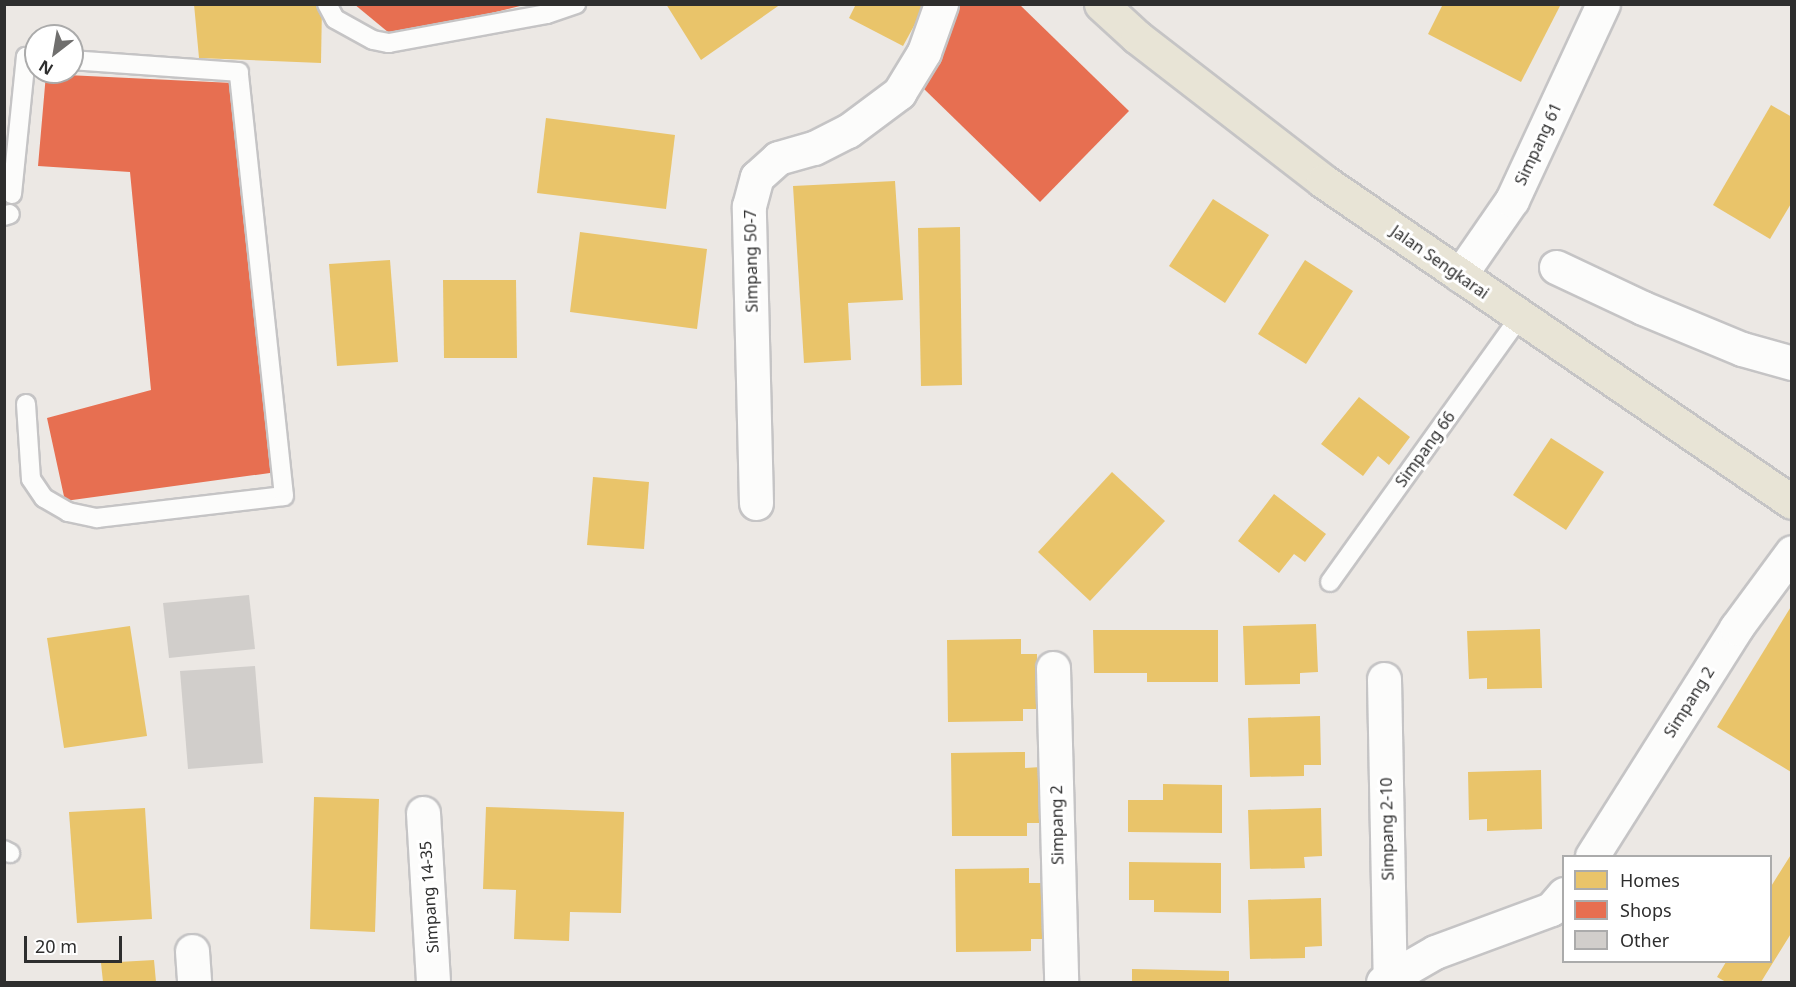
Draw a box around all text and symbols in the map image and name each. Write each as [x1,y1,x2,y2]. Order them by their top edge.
north arrow [24,24,84,84]
text: N [35,55,57,80]
street label: Simpang 61 [1511,100,1565,188]
street label: Simpang 50-7 [741,209,761,313]
street label: Jalan Sengkarai [1387,221,1493,303]
street label: Simpang 66 [1391,407,1459,491]
street label: Simpang 2 [1660,663,1718,741]
street label: Simpang 2-10 [1377,777,1397,881]
street label: Simpang 2 [1047,785,1067,865]
street label: Simpang 14-35 [416,840,442,954]
legend [1562,855,1772,963]
text: Homes [1620,868,1680,892]
text: Shops [1620,898,1672,922]
scale bar [27,924,124,962]
text: Other [1620,928,1669,952]
text: 20 m [35,934,77,958]

